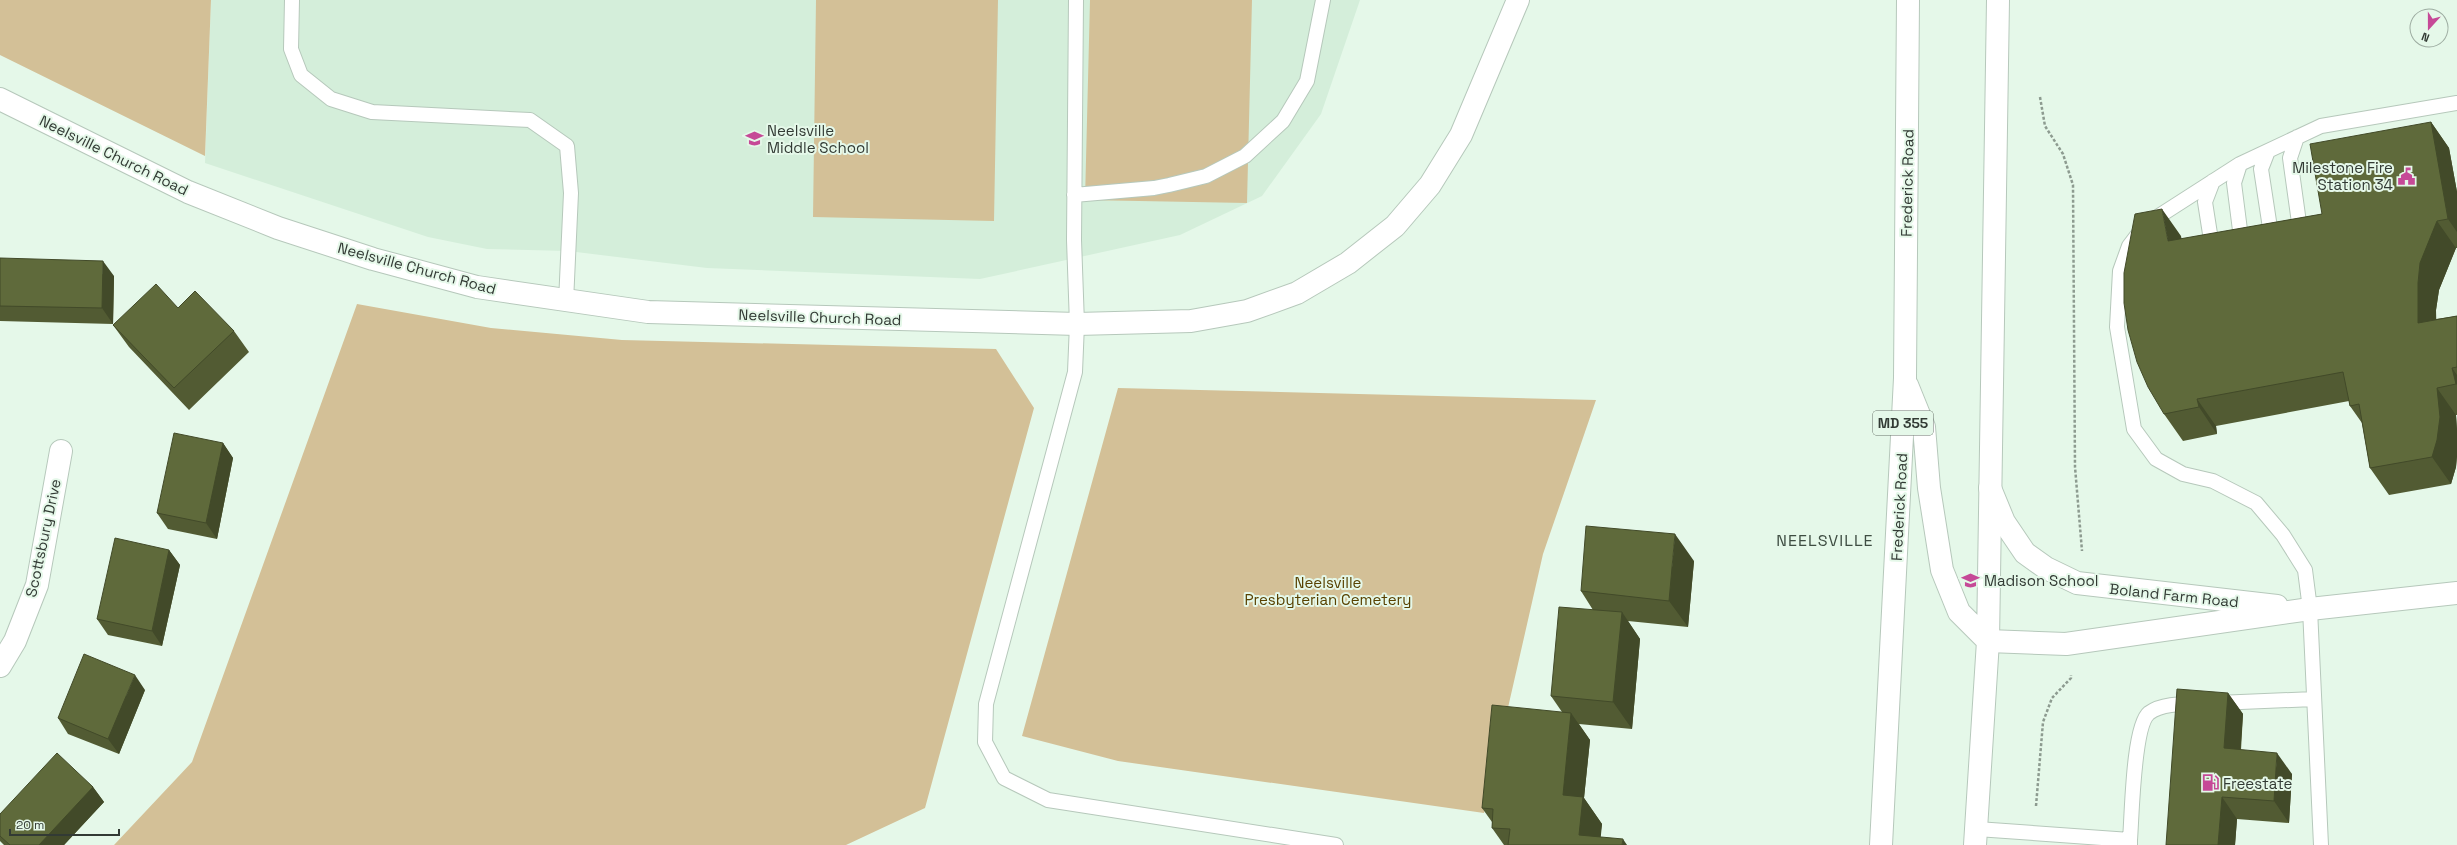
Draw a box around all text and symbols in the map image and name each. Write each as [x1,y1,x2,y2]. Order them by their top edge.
north arrow [2409,8,2449,48]
text: N [2419,29,2431,45]
street label: Neelsville Church Road [37,111,191,199]
place label: Neelsville Middle School [767,121,869,157]
school or university icon: Neelsville Middle School [744,129,764,149]
street label: Frederick Road [1897,129,1917,237]
place label: Milestone Fire Station 34 [2292,158,2393,194]
public building icon: Milestone Fire Station 34 [2396,166,2416,186]
street label: Neelsville Church Road [336,238,498,298]
street label: Neelsville Church Road [738,305,902,329]
road number: MD 355 [1873,411,1933,435]
street label: Frederick Road [1887,453,1911,561]
street label: Scottsbury Drive [21,477,65,599]
district label: NEELSVILLE [1776,530,1874,551]
school or university icon: Madison School [1961,570,1981,590]
place label: Madison School [1984,571,2099,590]
park label: Neelsville Presbyterian Cemetery [1245,573,1411,609]
street label: Boland Farm Road [2108,579,2240,611]
fuel station icon: Freestate [2200,773,2220,793]
place label: Freestate [2223,774,2293,793]
scale bar [10,811,119,837]
text: 20 m [16,817,44,833]

